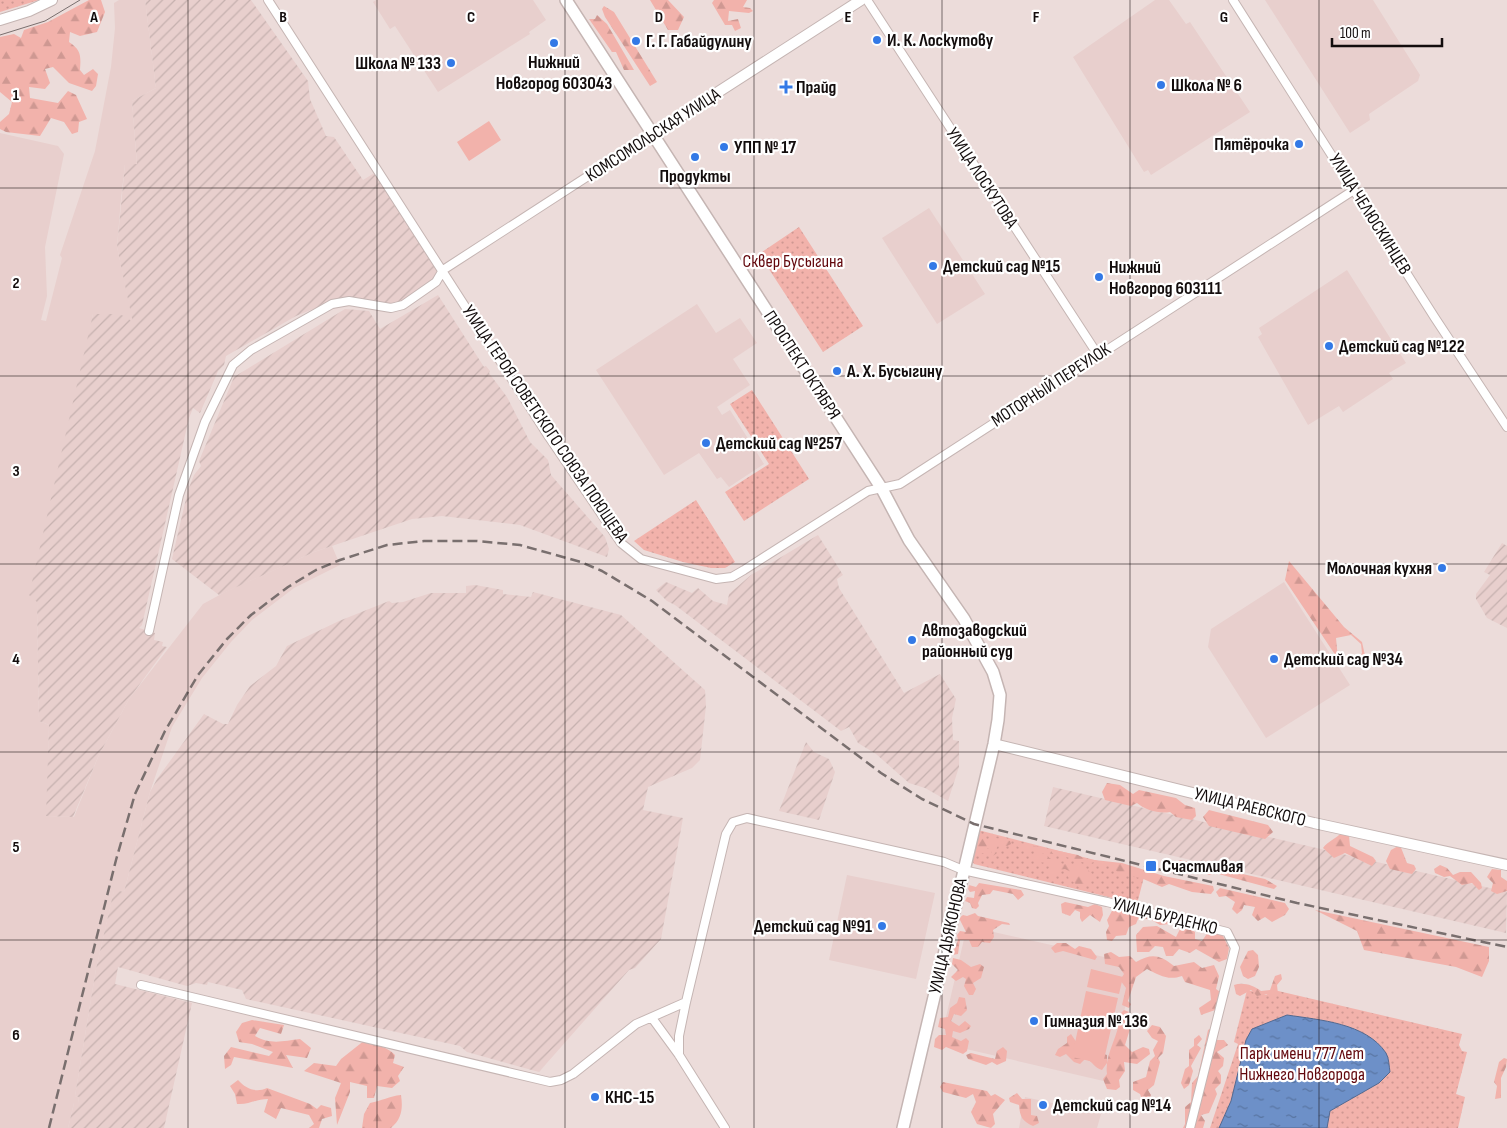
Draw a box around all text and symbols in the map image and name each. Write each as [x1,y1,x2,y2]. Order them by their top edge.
text: A [89,8,98,27]
text: B [279,8,287,27]
text: C [467,8,475,27]
text: D [655,8,663,27]
text: E [845,8,852,27]
text: F [1033,8,1040,27]
text: G [1220,8,1228,27]
scale bar [1332,15,1442,47]
text: 100 m [1340,24,1371,43]
place label: И. К. Лоскутову [887,30,994,51]
place label: Г. Г. Габайдулину [646,31,752,52]
marker: И. К. Лоскутову [871,34,883,46]
marker: Г. Г. Габайдулину [630,35,642,47]
marker: Нижний Новгород 603043 [548,37,560,49]
place label: Нижний Новгород 603043 [496,52,612,94]
place label: Школа № 133 [355,53,441,74]
marker: Школа № 133 [445,57,457,69]
place label: Школа № 6 [1171,75,1242,96]
place label: Прайд [796,77,836,98]
marker: Школа № 6 [1155,79,1167,91]
marker: Прайд [780,81,792,93]
street label: КОМСОМОЛЬСКАЯ УЛИЦА [582,84,724,186]
text: 1 [13,86,20,105]
street label: УЛИЦА ЛОСКУТОВА [942,124,1022,232]
place label: Пятёрочка [1214,134,1289,155]
place label: УПП № 17 [734,137,796,158]
marker: Пятёрочка [1293,138,1305,150]
marker: УПП № 17 [718,141,730,153]
street label: УЛИЦА ЧЕЛЮСКИНЦЕВ [1324,150,1416,278]
marker: Продукты [689,151,701,163]
place label: Продукты [659,166,731,187]
park label: Сквер Бусыгина [742,251,844,272]
place label: Детский сад №15 [943,256,1061,277]
place label: Нижний Новгород 603111 [1109,257,1222,299]
marker: Детский сад №15 [927,260,939,272]
marker: Нижний Новгород 603111 [1093,271,1105,283]
text: 2 [12,274,20,293]
street label: УЛИЦА ГЕРОЯ СОВЕТСКОГО СОЮЗА ПОЮЩЕВА [458,301,633,547]
street label: ПРОСПЕКТ ОКТЯБРЯ [759,307,845,423]
place label: Детский сад №122 [1339,336,1465,357]
street label: МОТОРНЫЙ ПЕРЕУЛОК [987,338,1115,431]
marker: Детский сад №122 [1323,340,1335,352]
place label: А. Х. Бусыгину [846,361,943,382]
marker: А. Х. Бусыгину [831,365,843,377]
place label: Детский сад №257 [716,433,842,454]
marker: Детский сад №257 [700,437,712,449]
text: 3 [12,462,20,481]
place label: Молочная кухня [1327,558,1432,579]
marker: Молочная кухня [1436,562,1448,574]
place label: Автозаводский районный суд [921,620,1027,662]
marker: Автозаводский районный суд [906,634,918,646]
place label: Детский сад №34 [1284,649,1404,670]
text: 4 [12,650,20,669]
marker: Детский сад №34 [1268,653,1280,665]
street label: УЛИЦА РАЕВСКОГО [1192,783,1308,831]
text: 5 [12,838,20,857]
place label: Счастливая [1162,856,1243,877]
marker: Счастливая [1144,859,1158,873]
street label: УЛИЦА ДЬЯКОНОВА [924,876,972,996]
street label: УЛИЦА БУРДЕНКО [1110,893,1220,939]
place label: Детский сад №91 [754,916,872,937]
marker: Детский сад №91 [876,920,888,932]
place label: Гимназия № 136 [1044,1011,1148,1032]
marker: Гимназия № 136 [1028,1015,1040,1027]
text: 6 [12,1026,20,1045]
park label: Парк имени 777 лет Нижнего Новгорода [1239,1043,1365,1085]
place label: КНС-15 [605,1087,654,1108]
marker: КНС-15 [589,1091,601,1103]
place label: Детский сад №14 [1053,1095,1172,1116]
marker: Детский сад №14 [1037,1099,1049,1111]

